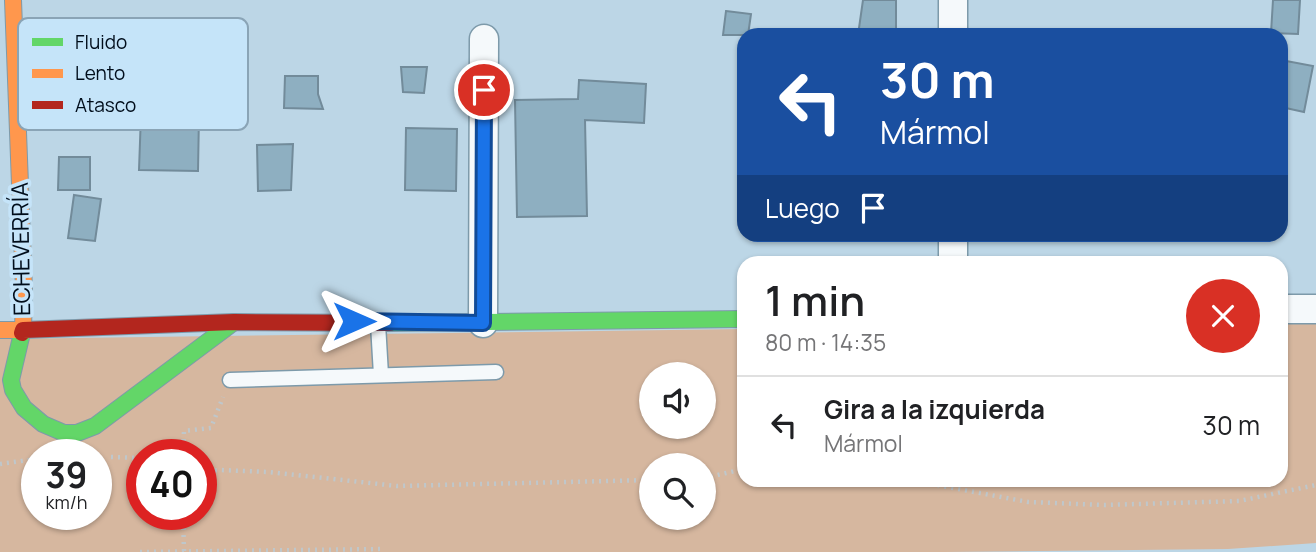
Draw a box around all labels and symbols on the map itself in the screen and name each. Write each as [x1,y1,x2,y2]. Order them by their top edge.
legend [18,18,248,130]
text: Fluido [75,29,127,55]
text: Lento [75,60,125,86]
pin [454,60,514,120]
text: Atasco [75,92,136,118]
street label: ECHEVERRÍA [3,181,37,316]
position arrow [317,284,391,358]
speed limit sign: 40 [126,439,217,530]

